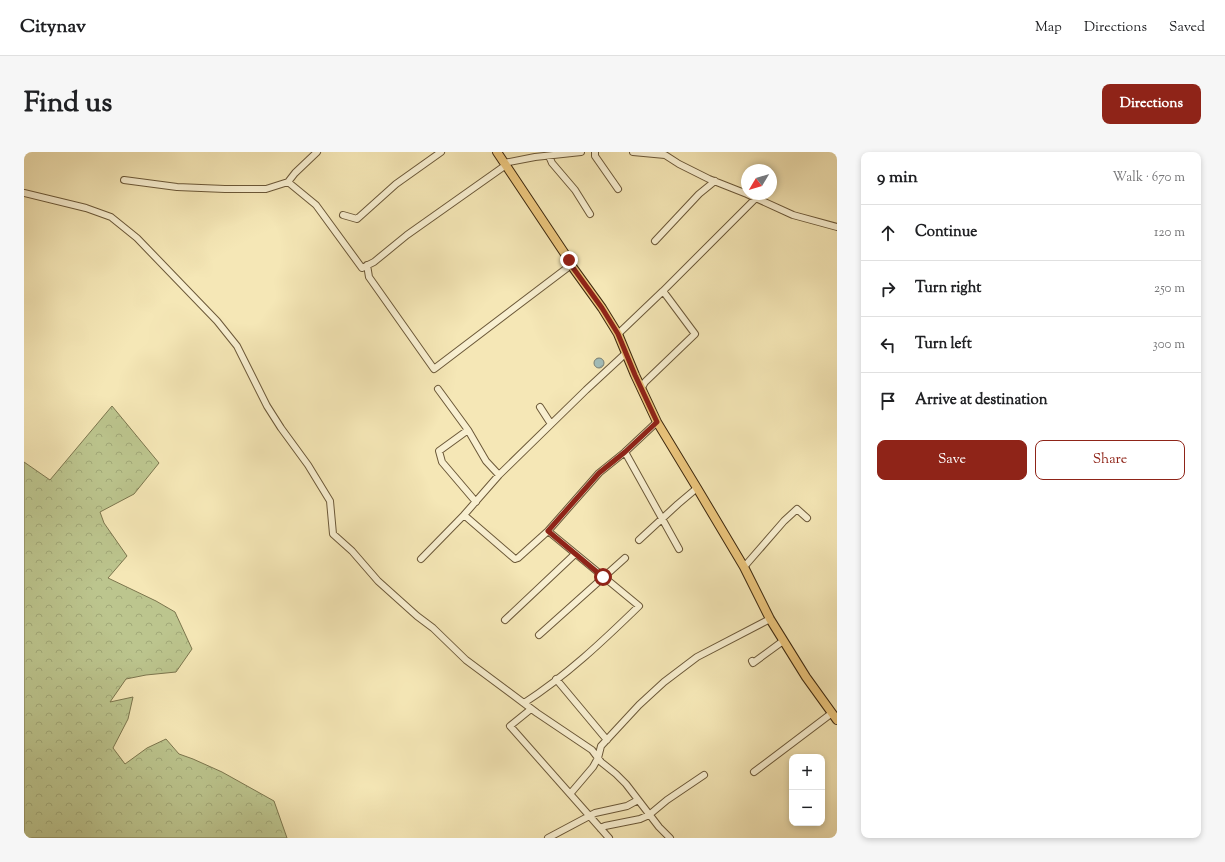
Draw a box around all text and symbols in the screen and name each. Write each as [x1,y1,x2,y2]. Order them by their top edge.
text: Citynav [20,14,86,41]
text: Map [1035,18,1062,38]
text: Directions [1084,18,1147,38]
text: Saved [1169,18,1205,38]
text: Find us [24,84,112,124]
button: Directions [1102,84,1201,124]
north arrow [741,164,777,200]
text: 9 min [877,166,918,190]
text: Walk · 670 m [1113,169,1185,187]
icon: ahead [877,222,899,244]
text: Continue [915,222,977,243]
text: 120 m [1154,224,1185,242]
route end [560,251,578,269]
icon: right [877,278,899,300]
text: Turn right [915,278,981,299]
text: 250 m [1154,280,1185,298]
icon: left [877,334,899,356]
text: Turn left [915,334,972,355]
text: 300 m [1153,336,1185,354]
icon: arrive [877,390,899,412]
text: Arrive at destination [915,390,1048,411]
button: Save [877,440,1027,480]
button: Share [1035,440,1185,480]
route start [594,568,612,586]
map controls [789,754,825,826]
button: + [789,754,825,790]
button: − [789,790,825,826]

